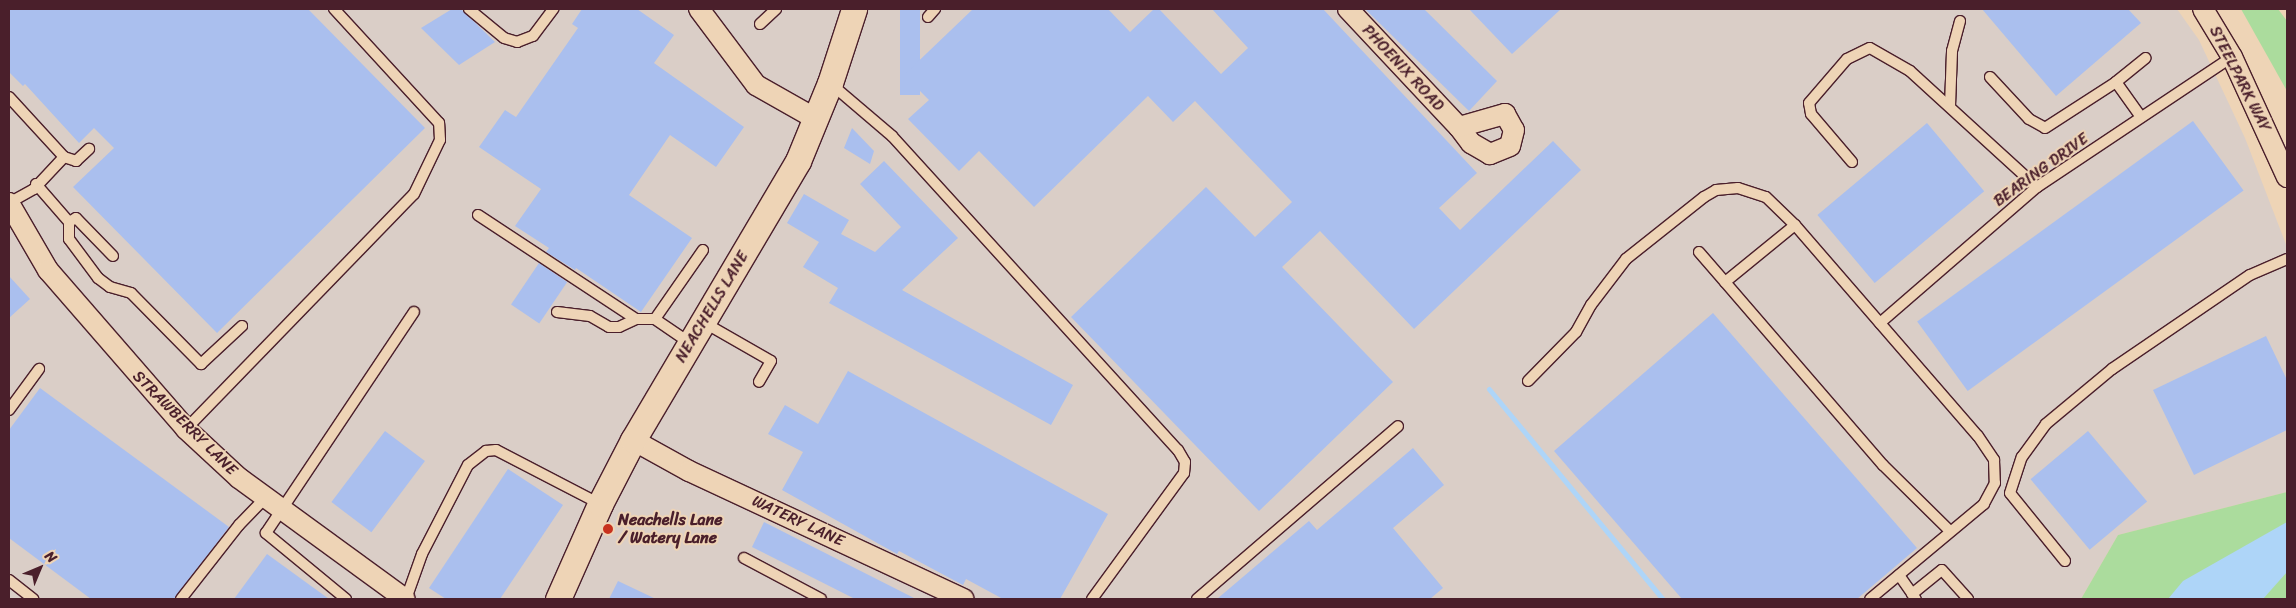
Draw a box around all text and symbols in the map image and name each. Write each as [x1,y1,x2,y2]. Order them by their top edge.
street label: PHOENIX ROAD [1358,21,1448,115]
street label: STEELPARK WAY [2205,23,2275,135]
street label: BEARING DRIVE [1990,129,2092,211]
street label: NEACHELLS LANE [671,248,753,366]
street label: STRAWBERRY LANE [129,367,241,479]
street label: WATERY LANE [749,491,847,551]
place label: Neachells Lane / Watery Lane [618,510,722,548]
marker: Neachells Lane / Watery Lane [602,523,614,535]
north arrow [15,543,65,593]
text: N [39,545,63,569]

